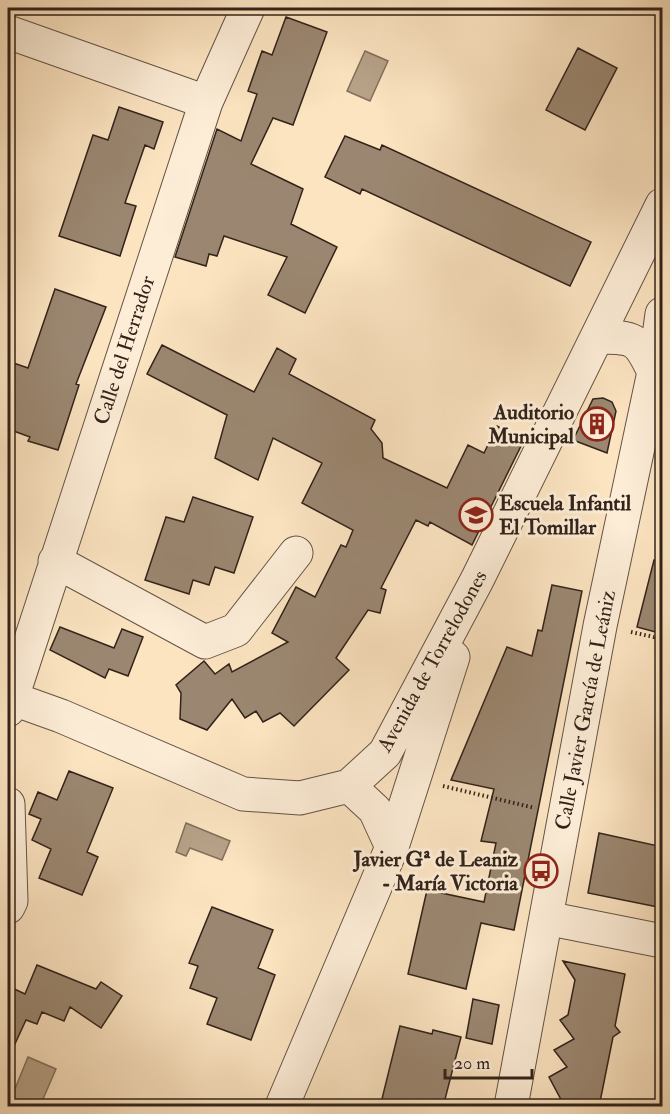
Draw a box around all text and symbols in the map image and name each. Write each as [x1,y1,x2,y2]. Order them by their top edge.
street label: Calle del Herrador [88,272,161,428]
place label: Auditorio Municipal [487,399,575,450]
building icon: Auditorio Municipal [579,406,615,442]
place label: Escuela Infantil El Tomillar [499,490,632,541]
school or university icon: Escuela Infantil El Tomillar [458,497,494,533]
street label: Avenida de Torrelodones [371,566,494,758]
street label: Calle Javier García de Leániz [549,588,622,832]
place label: Javier Gª de Leaniz - María Victoria [353,846,519,897]
bus stop icon: Javier Gª de Leaniz - María Victoria [523,853,559,889]
scale bar [445,1042,532,1080]
text: 20 m [454,1052,490,1075]

